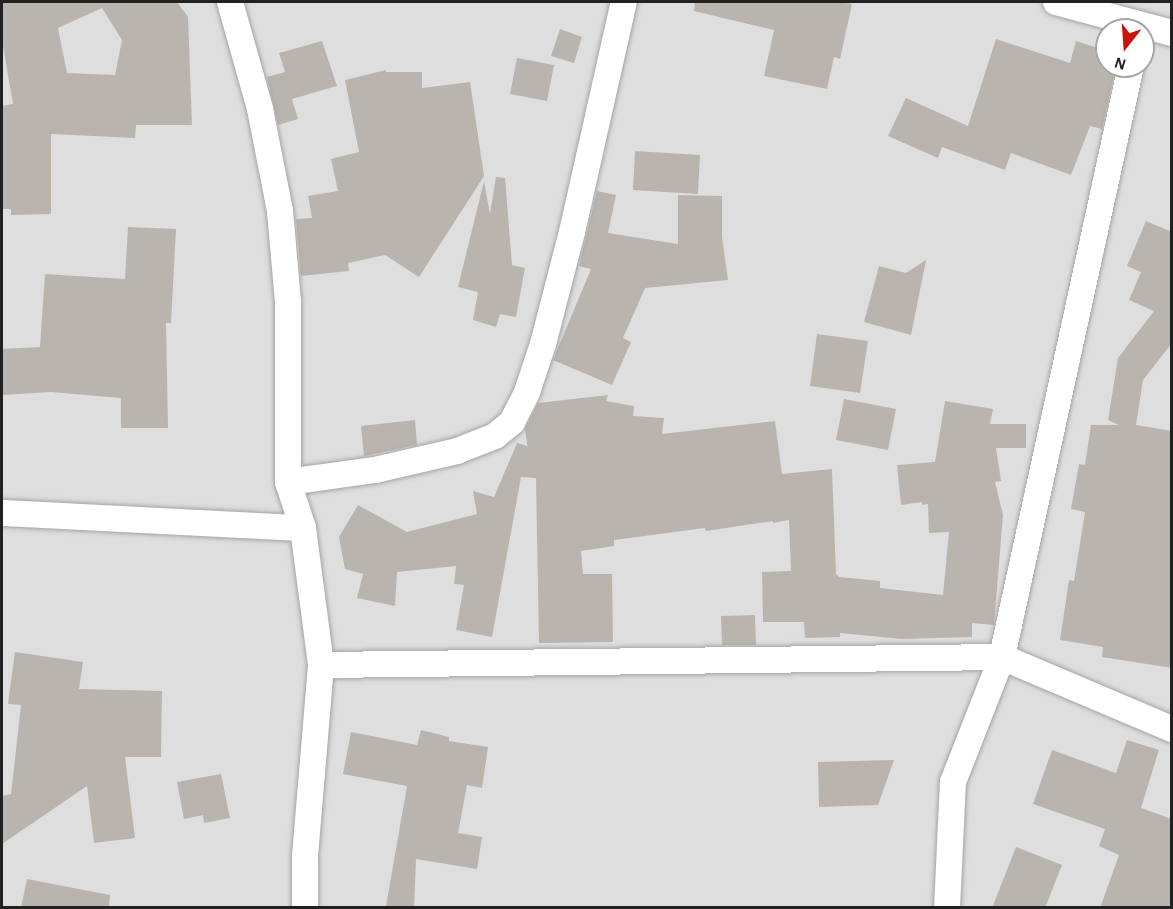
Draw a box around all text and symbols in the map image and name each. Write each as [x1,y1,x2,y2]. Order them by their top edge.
north arrow [1095,18,1155,78]
text: N [1113,54,1128,73]

